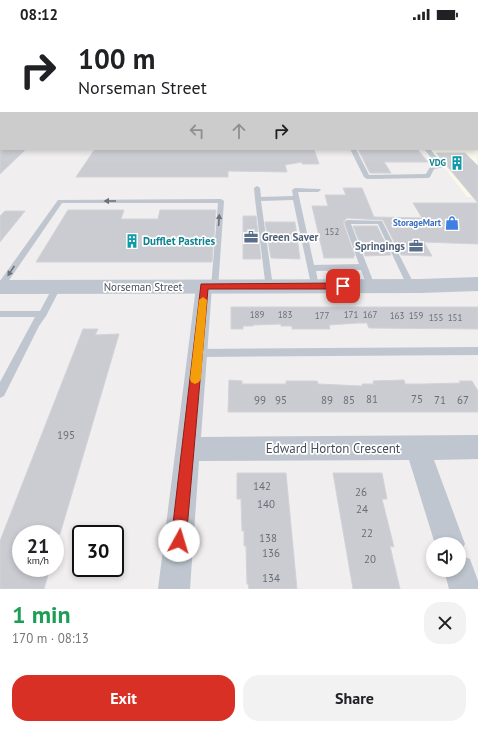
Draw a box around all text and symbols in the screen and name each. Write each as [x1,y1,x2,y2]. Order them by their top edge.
text: 08:12 [20,5,58,24]
text: 100 m [78,40,155,77]
icon: right [12,44,64,96]
text: Norseman Street [78,76,207,99]
icon: left [186,120,208,142]
icon: ahead [228,120,250,142]
icon: right [270,120,292,142]
building icon: VDG [449,155,465,171]
place label: VDG [428,157,447,168]
one-way arrow [103,198,116,204]
one-way arrow [216,214,223,226]
shop icon: StorageMart [444,215,460,231]
place label: StorageMart [393,217,442,228]
house number: 152 [325,226,339,237]
office icon: Green Saver [243,229,259,245]
place label: Green Saver [262,230,319,244]
building icon: Dufflet Pastries [124,233,140,249]
place label: Dufflet Pastries [143,234,216,248]
office icon: Springings [408,238,424,254]
place label: Springings [355,239,405,253]
one-way arrow [7,265,15,276]
pin [326,269,360,303]
icon: arrive [332,275,354,297]
street label: Norseman Street [104,280,183,294]
house number: 189 [250,309,264,320]
house number: 183 [278,309,292,320]
house number: 171 [344,309,358,320]
house number: 167 [363,309,377,320]
house number: 177 [315,310,329,321]
house number: 163 [390,310,404,321]
house number: 159 [409,310,423,321]
house number: 155 [429,312,443,323]
house number: 151 [448,312,462,323]
house number: 81 [366,392,378,406]
house number: 75 [411,392,423,406]
house number: 99 [254,393,266,407]
house number: 95 [275,393,287,407]
house number: 89 [321,393,333,407]
house number: 85 [343,393,355,407]
house number: 71 [434,393,446,407]
house number: 67 [457,393,469,407]
house number: 195 [57,428,75,442]
street label: Edward Horton Crescent [266,440,401,457]
house number: 142 [253,479,271,493]
house number: 26 [355,485,367,499]
house number: 140 [257,497,275,511]
house number: 24 [356,502,368,516]
position arrow [158,520,200,562]
speed limit sign: 30 [72,525,124,577]
house number: 22 [361,526,373,540]
house number: 138 [259,531,277,545]
text: 21 [27,533,49,559]
map controls [426,537,466,577]
button: sound [426,537,466,577]
house number: 136 [262,546,280,560]
house number: 20 [364,552,376,566]
text: km/h [27,554,49,567]
house number: 134 [262,571,280,585]
text: 1 min [12,599,71,630]
button: close [424,602,466,644]
text: 170 m · 08:13 [12,630,89,647]
button: Exit [12,675,235,721]
button: Share [243,675,466,721]

